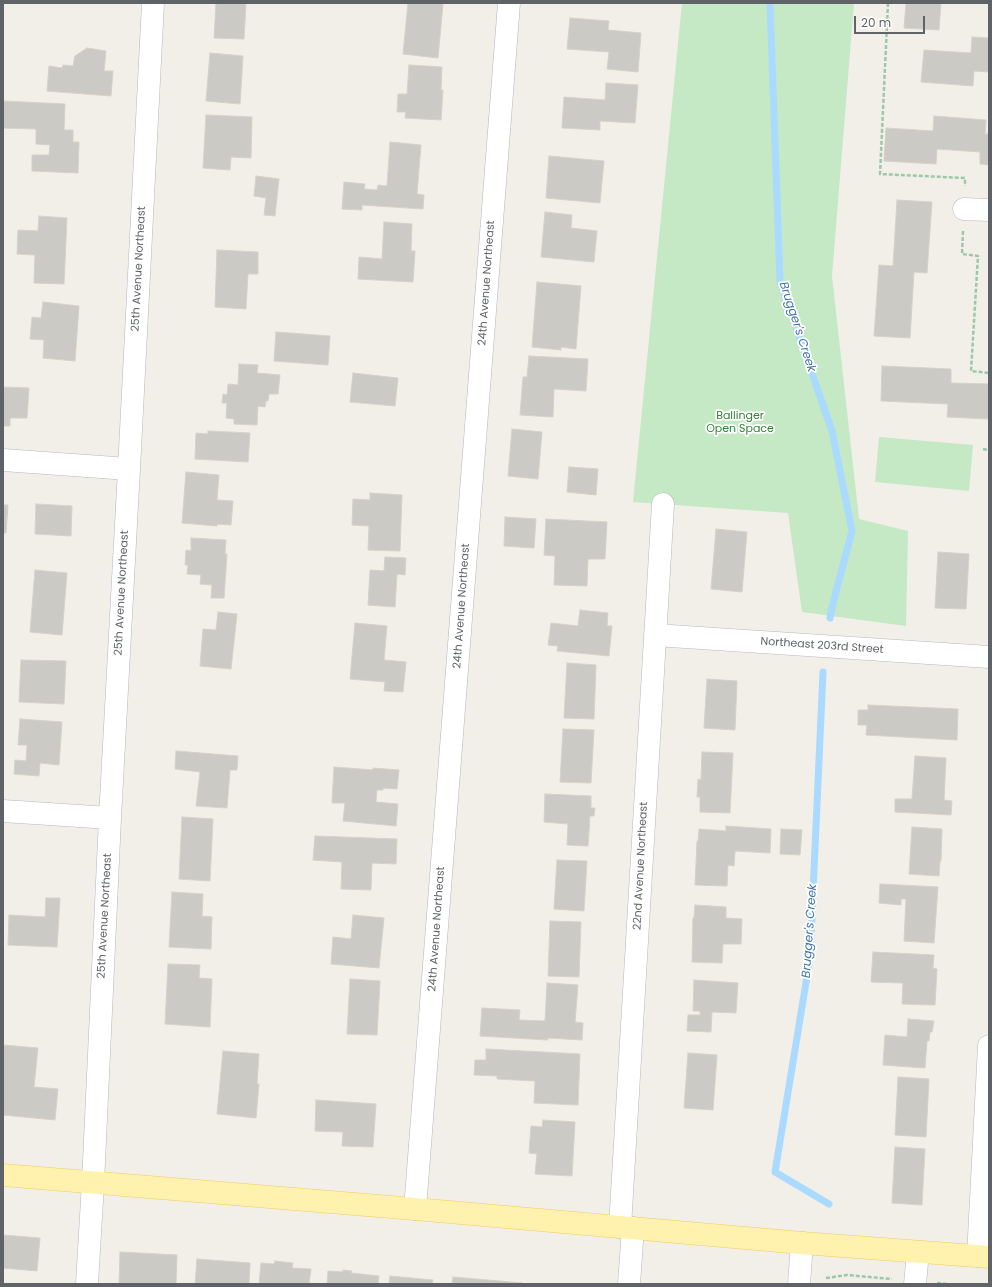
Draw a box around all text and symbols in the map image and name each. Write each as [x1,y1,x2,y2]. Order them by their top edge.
scale bar [856,8,927,34]
text: 20 m [861,14,891,31]
street label: 25th Avenue Northeast [129,206,149,332]
street label: 24th Avenue Northeast [476,220,498,346]
water label: Brugger's Creek [776,280,818,374]
park label: Ballinger Open Space [706,409,774,435]
street label: 25th Avenue Northeast [112,530,132,656]
street label: 24th Avenue Northeast [451,543,473,669]
street label: Northeast 203rd Street [760,635,884,657]
street label: 22nd Avenue Northeast [631,802,651,930]
street label: 25th Avenue Northeast [95,853,115,979]
street label: 24th Avenue Northeast [426,866,448,992]
water label: Brugger's Creek [800,884,820,978]

